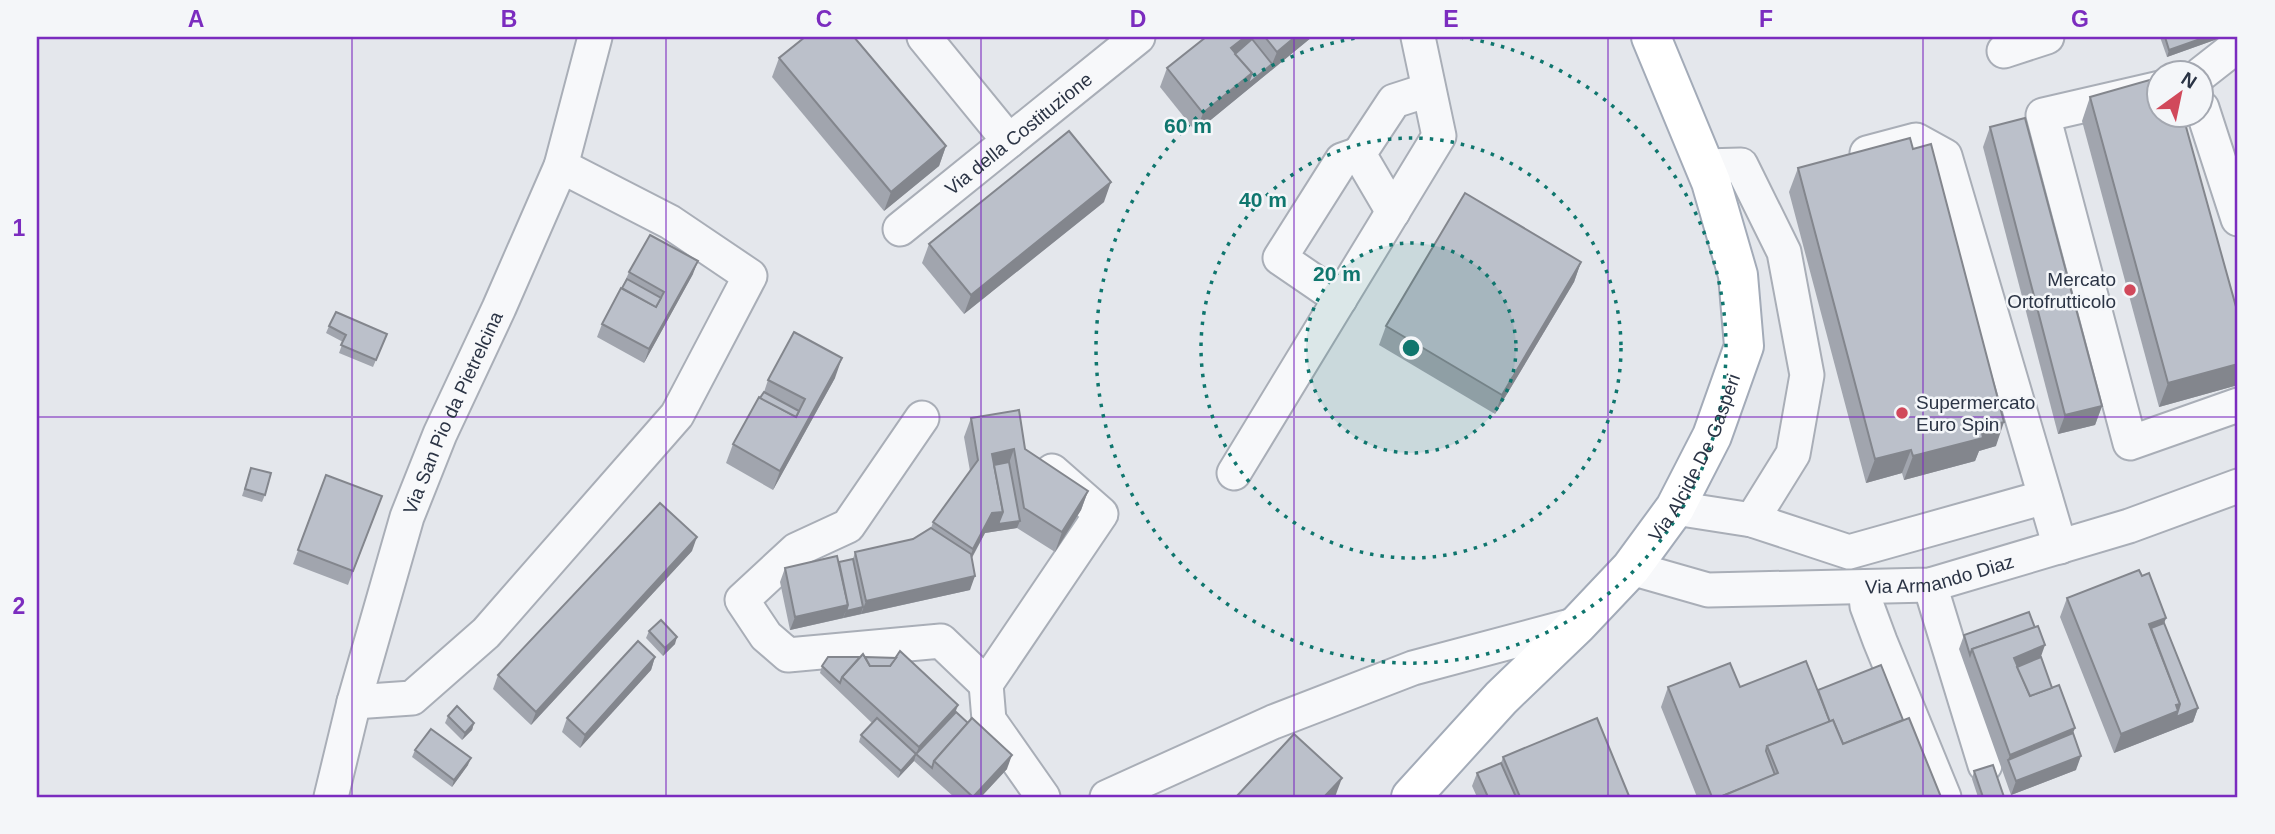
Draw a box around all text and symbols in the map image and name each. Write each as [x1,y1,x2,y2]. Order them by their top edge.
text: A [188,6,204,32]
text: B [501,6,517,32]
text: C [816,6,832,32]
text: D [1130,6,1146,32]
text: E [1443,6,1459,32]
text: F [1759,6,1773,32]
text: G [2071,6,2089,32]
north arrow [2146,60,2216,130]
street label: Via della Costituzione [941,68,1096,199]
text: N [2178,68,2200,93]
text: 60 m [1164,114,1212,137]
text: 40 m [1239,188,1287,211]
text: 1 [13,215,26,241]
text: 20 m [1313,262,1361,285]
place label: Mercato Ortofrutticolo [2007,269,2116,312]
marker: Mercato Ortofrutticolo [2122,282,2138,298]
street label: Via San Pio da Pietrelcina [399,308,507,517]
centre of rings [1399,336,1423,360]
street label: Via Alcide De Gasperi [1644,371,1744,545]
place label: Supermercato Euro Spin [1916,392,2035,435]
marker: Supermercato Euro Spin [1894,405,1910,421]
street label: Via Armando Diaz [1865,550,2016,597]
text: 2 [13,593,25,619]

